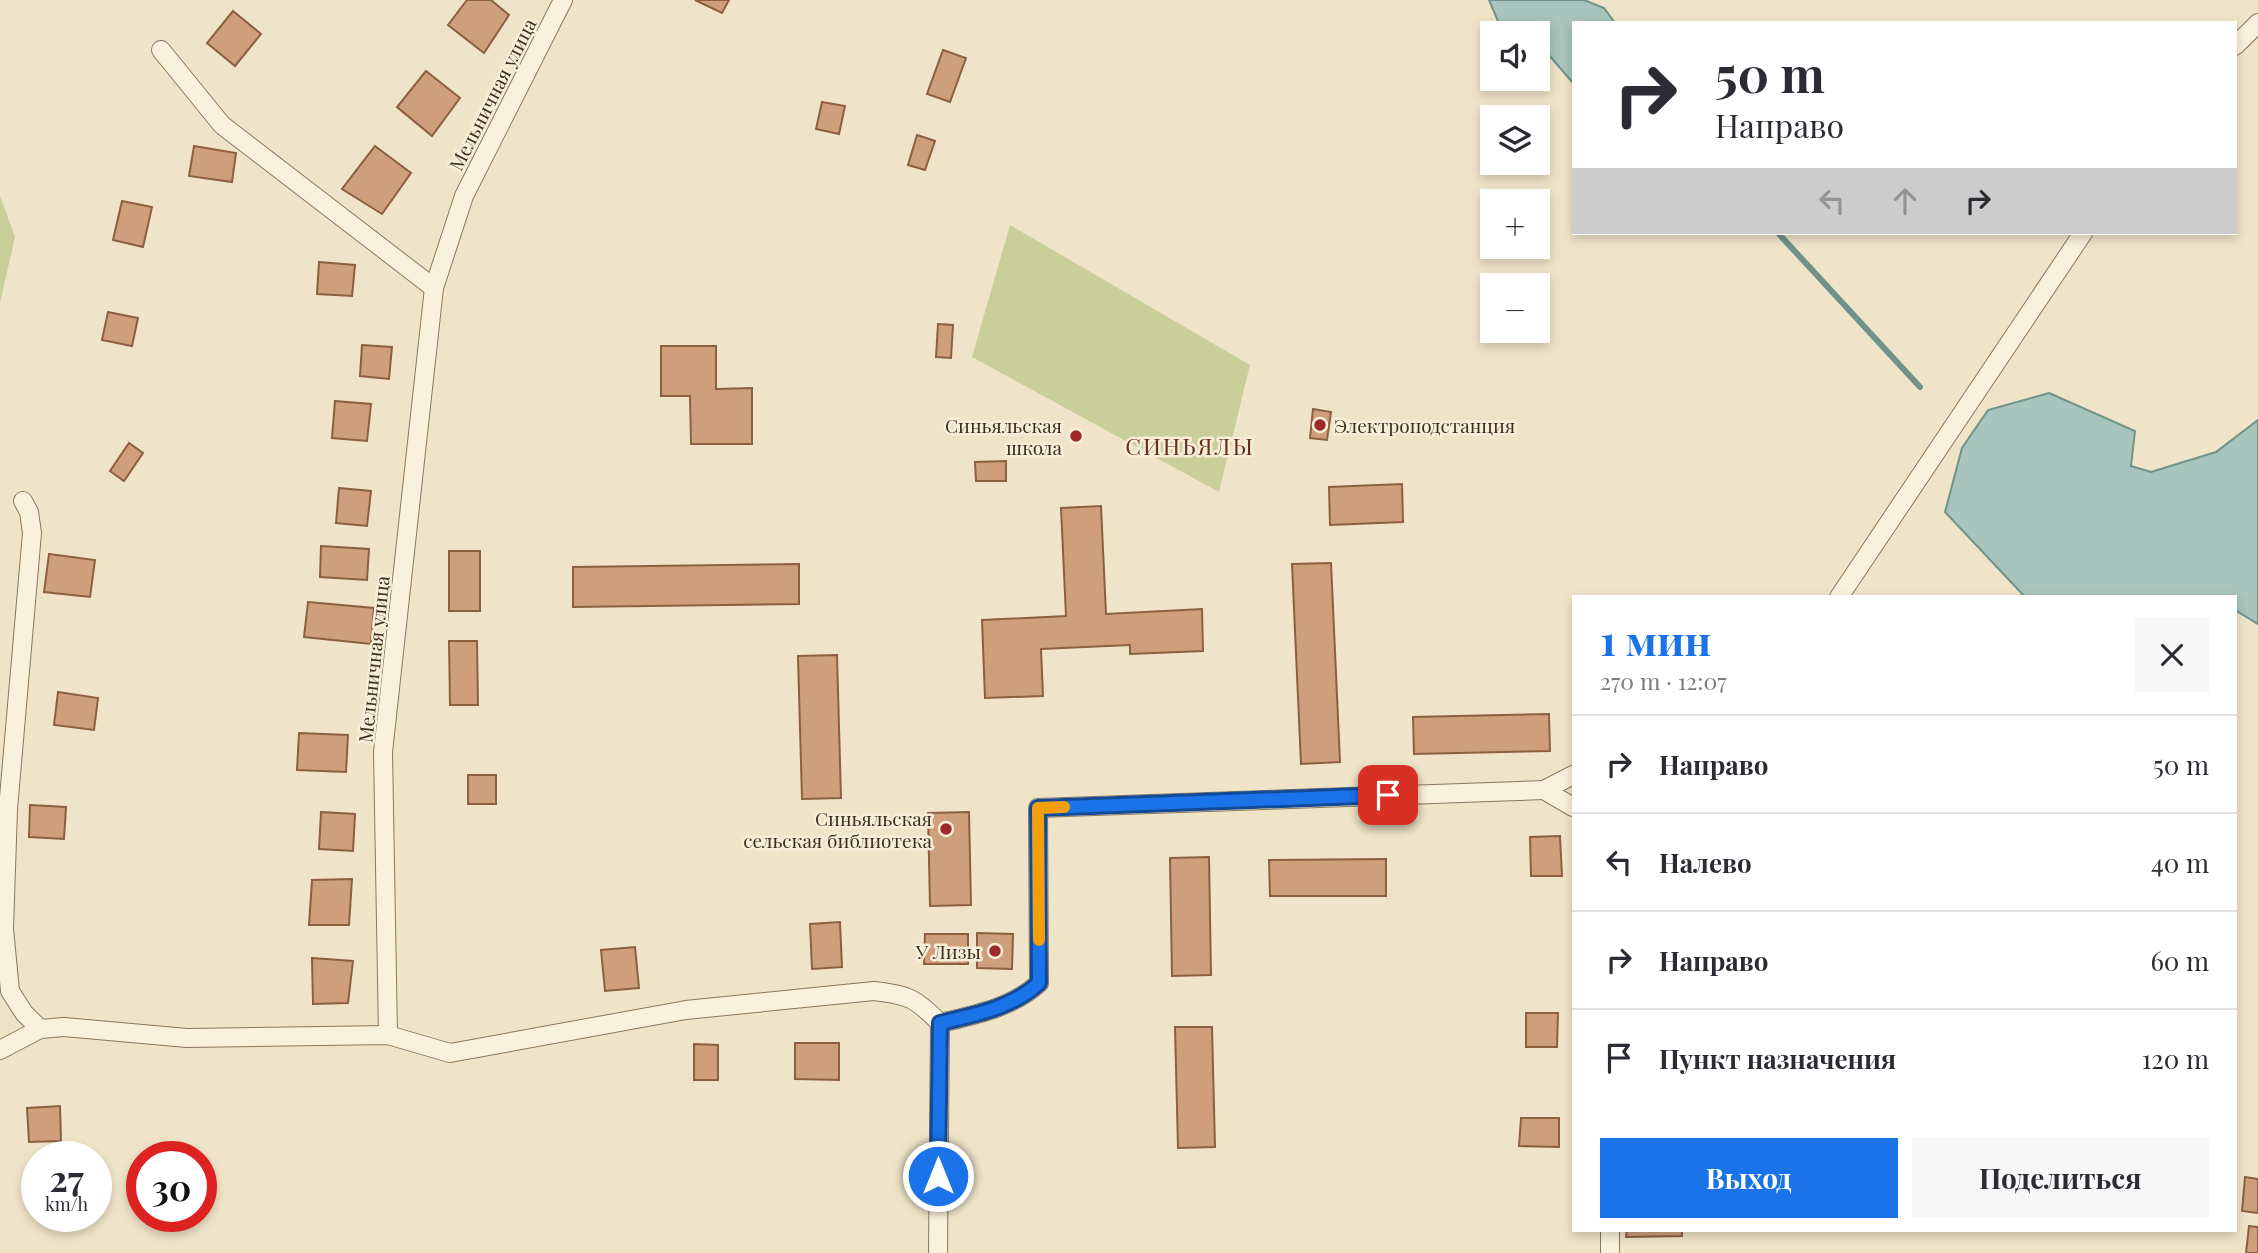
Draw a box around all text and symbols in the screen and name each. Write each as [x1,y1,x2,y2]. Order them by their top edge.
street label: Мельничная улица [442,13,542,175]
map controls [1480,21,1550,343]
button: sound [1480,21,1550,91]
text: 50 m [1715,40,1825,105]
icon: right [1600,49,1691,140]
text: Направо [1715,103,1844,146]
button: layers [1480,105,1550,175]
icon: left [1813,182,1851,220]
icon: ahead [1886,182,1924,220]
icon: right [1959,182,1997,220]
button: + [1480,189,1550,259]
button: − [1480,273,1550,343]
place label: Синьяльская школа [945,412,1063,460]
place label: Электроподстанция [1334,412,1515,438]
marker: Электроподстанция [1312,417,1328,433]
marker: Синьяльская школа [1068,428,1084,444]
district label: СИНЬЯЛЫ [1125,430,1255,461]
street label: Мельничная улица [351,574,395,744]
text: 1 мин [1600,611,1711,667]
button: close [2135,618,2209,692]
text: 270 m · 12:07 [1600,665,1727,696]
icon: right [1600,745,1638,783]
text: Направо [1659,747,1768,782]
text: 50 m [2153,747,2209,782]
pin [1358,765,1418,825]
icon: arrive [1369,776,1407,814]
place label: Синьяльская сельская библиотека [743,805,933,853]
marker: Синьяльская сельская библиотека [938,821,954,837]
icon: left [1600,843,1638,881]
text: Налево [1659,845,1752,880]
text: 40 m [2151,845,2209,880]
place label: У Лизы [915,938,981,964]
icon: right [1600,941,1638,979]
marker: У Лизы [987,943,1003,959]
text: Направо [1659,943,1768,978]
text: 60 m [2150,943,2209,978]
icon: arrive [1600,1039,1638,1077]
text: Пункт назначения [1659,1041,1896,1076]
text: 120 m [2142,1041,2209,1076]
button: Выход [1600,1138,1898,1218]
button: Поделиться [1912,1138,2209,1218]
position arrow [901,1139,975,1213]
speed limit sign: 30 [126,1141,217,1232]
text: 27 [49,1154,84,1201]
text: km/h [45,1192,88,1216]

